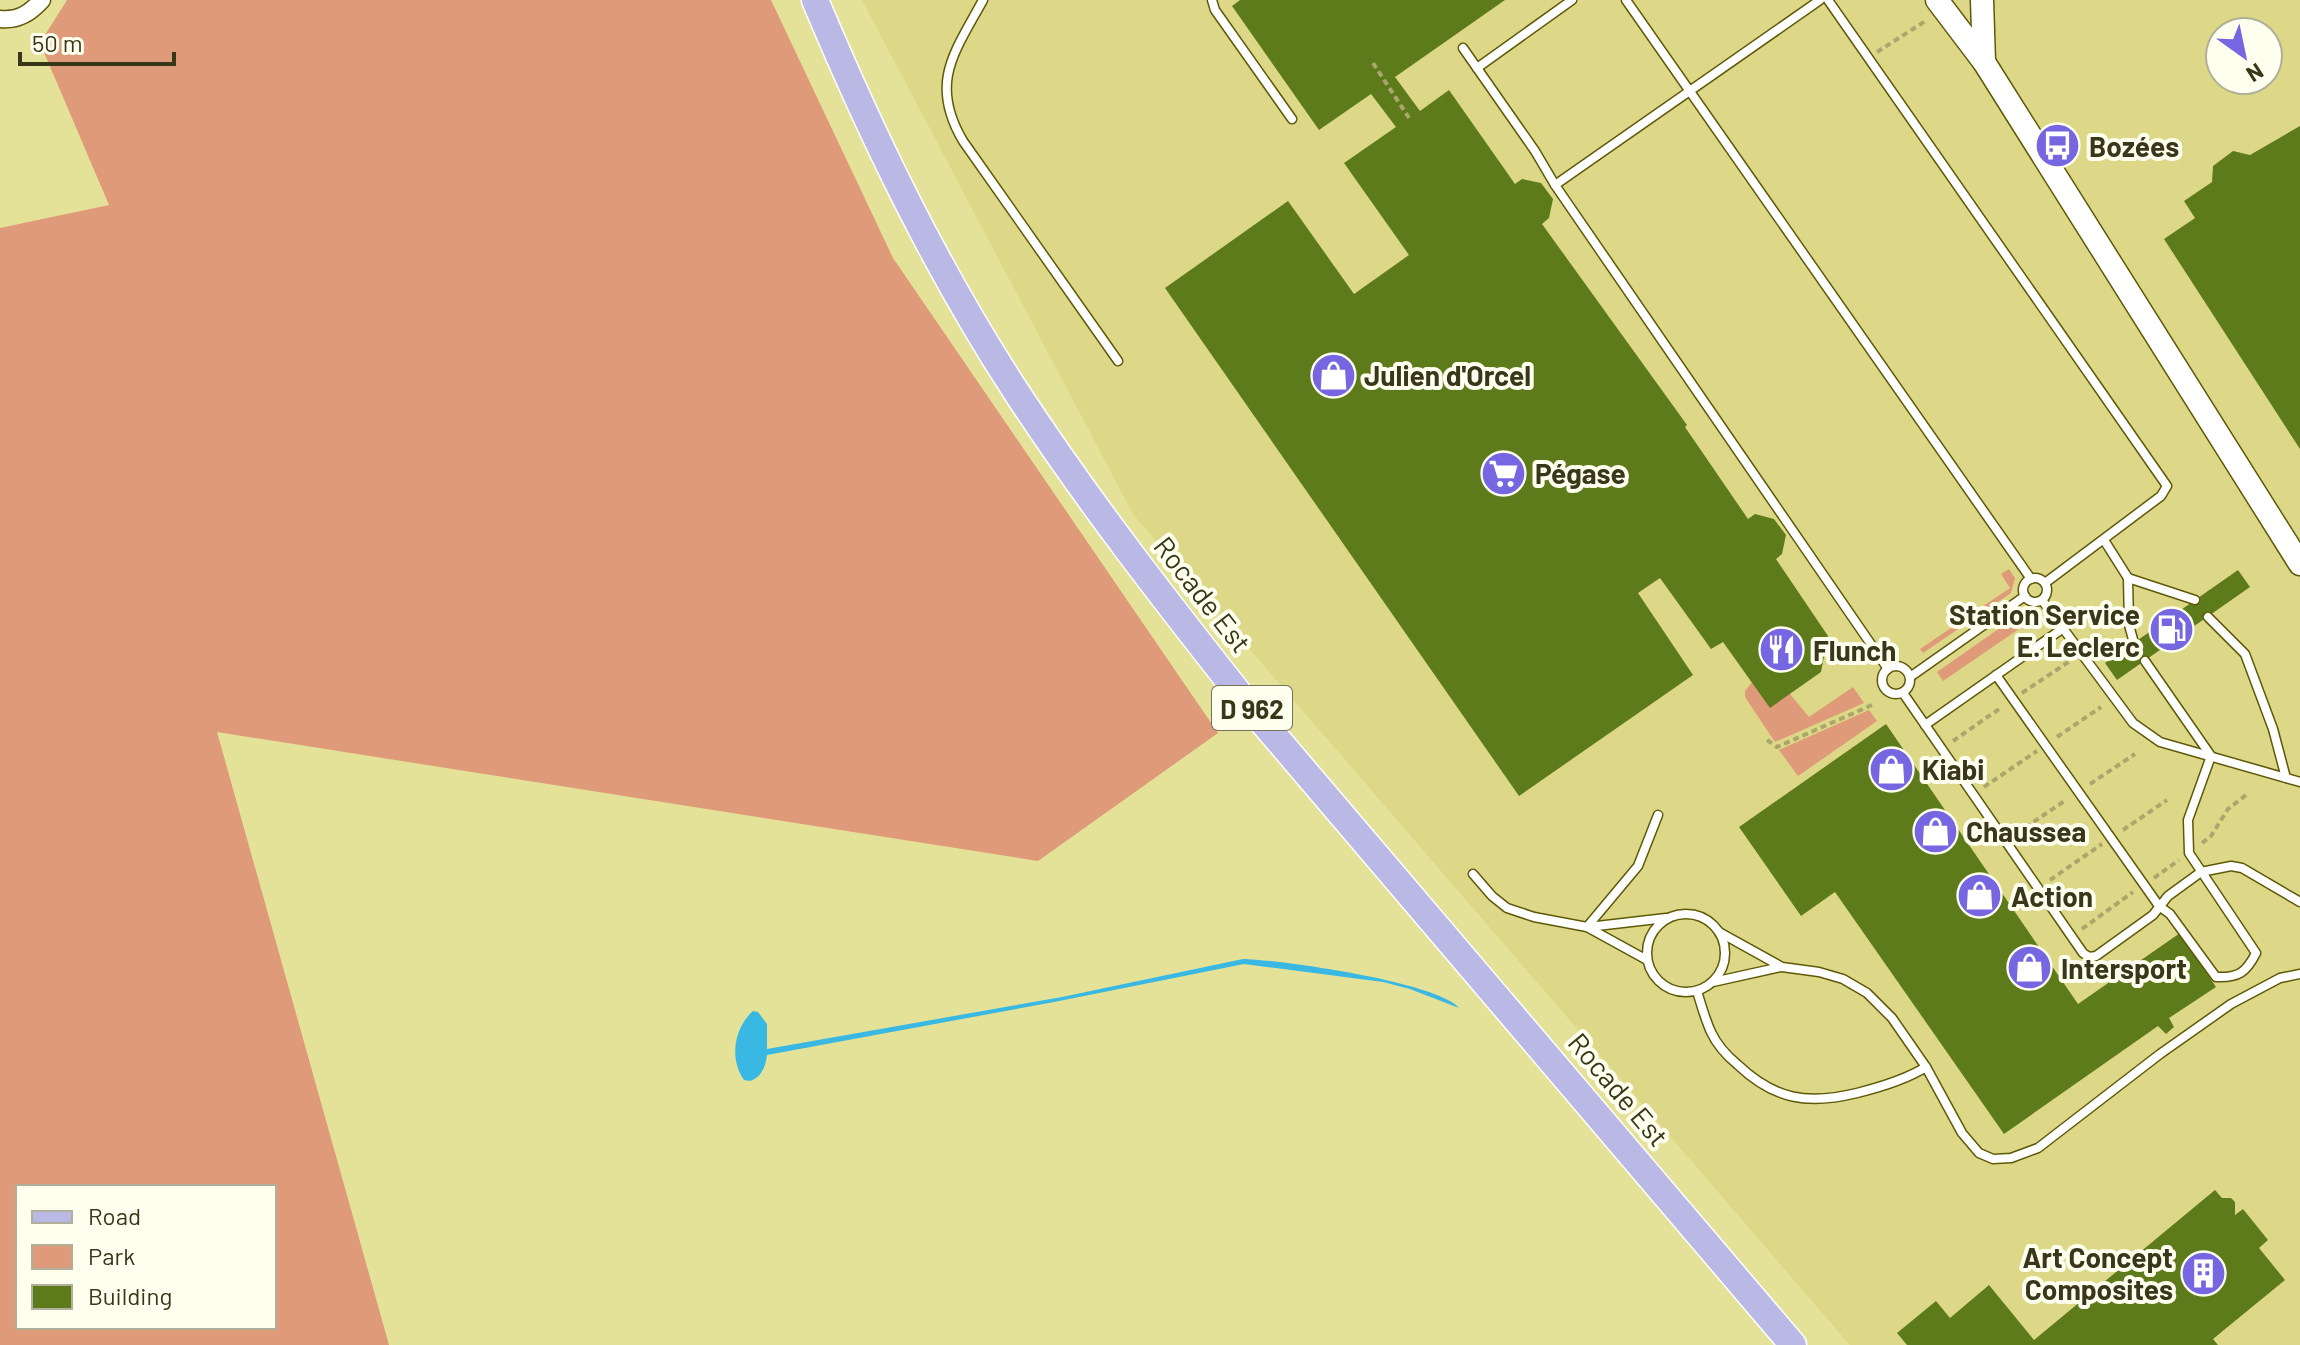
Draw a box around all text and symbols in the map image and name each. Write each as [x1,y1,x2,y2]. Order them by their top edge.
scale bar [20,16,174,66]
north arrow [2204,16,2284,96]
text: 50 m [32,28,83,57]
text: N [2242,59,2269,89]
bus stop icon: Bozées [2034,122,2082,170]
place label: Bozées [2089,129,2179,163]
shop icon: Julien d'Orcel [1309,351,1357,399]
place label: Julien d'Orcel [1364,358,1531,392]
supermarket icon: Pégase [1480,449,1528,497]
place label: Pégase [1535,456,1626,490]
street label: Rocade Est [1147,529,1259,659]
place label: Station Service E. Leclerc [1949,597,2140,663]
fuel station icon: Station Service E. Leclerc [2147,606,2195,654]
restaurant icon: Flunch [1758,626,1806,674]
place label: Flunch [1813,633,1896,667]
road number: D 962 [1212,686,1292,730]
shop icon: Kiabi [1867,745,1915,793]
place label: Kiabi [1922,752,1984,786]
shop icon: Chaussea [1911,807,1959,855]
place label: Chaussea [1966,814,2086,848]
shop icon: Action [1956,872,2004,920]
place label: Action [2011,879,2093,913]
shop icon: Intersport [2006,944,2054,992]
place label: Intersport [2061,951,2187,985]
street label: Rocade Est [1562,1025,1676,1153]
legend [16,1185,276,1329]
text: Road [88,1201,141,1230]
place label: Art Concept Composites [2023,1240,2173,1306]
text: Park [88,1241,135,1270]
building icon: Art Concept Composites [2180,1249,2228,1297]
text: Building [88,1281,172,1310]

